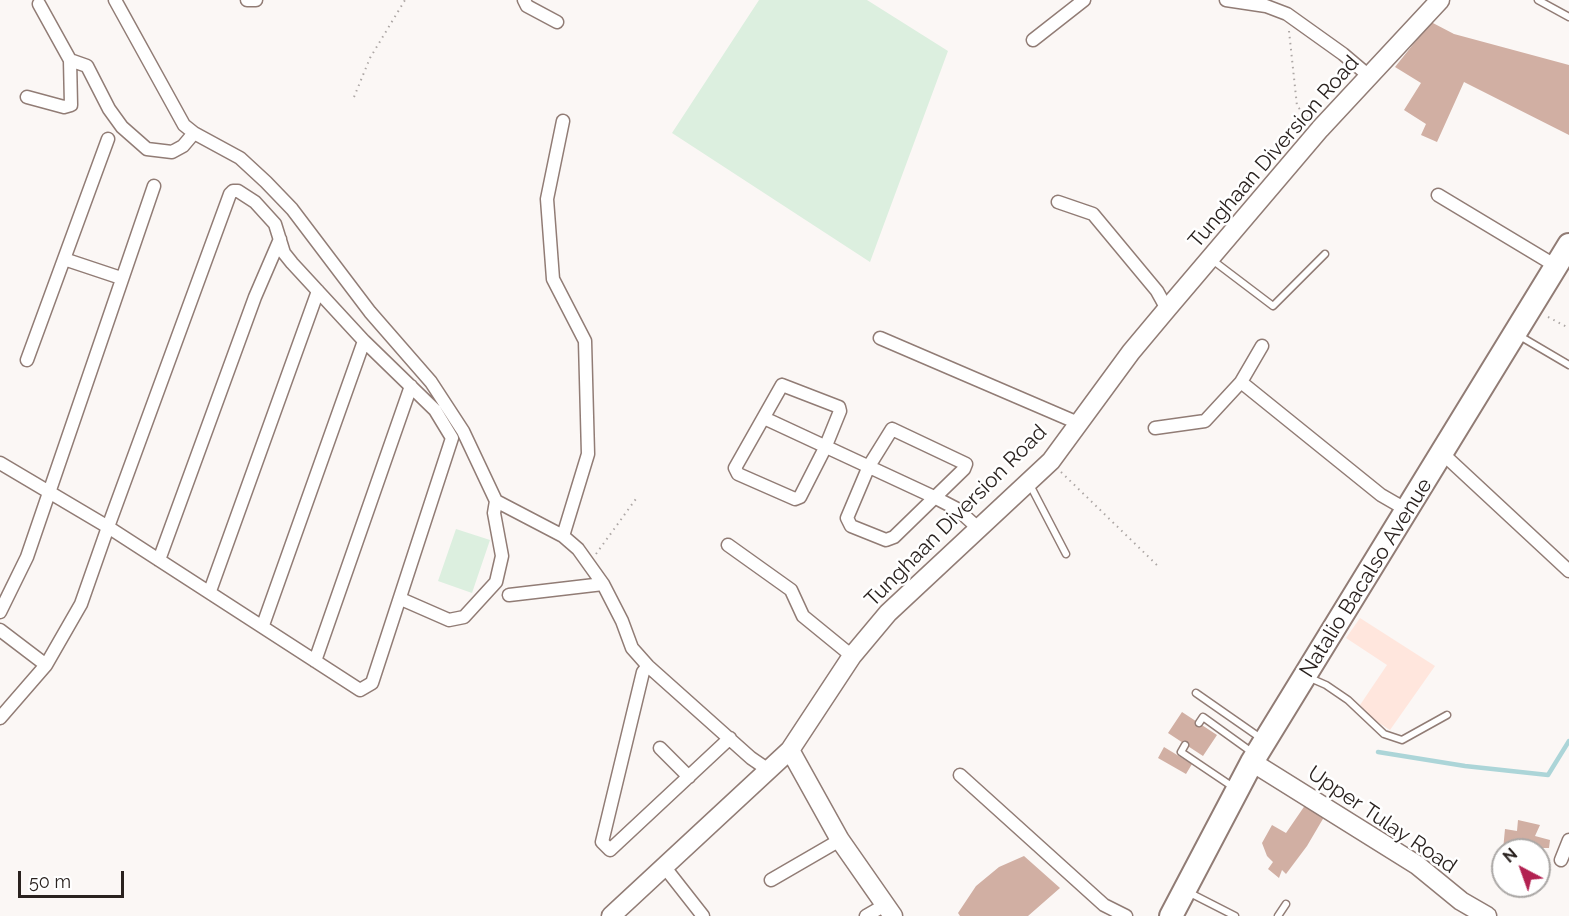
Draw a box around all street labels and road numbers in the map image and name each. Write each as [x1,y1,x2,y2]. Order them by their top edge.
street label: Tunghaan Diversion Road [1184,51,1364,253]
street label: Tunghaan Diversion Road [860,420,1052,612]
street label: Natalio Bacalso Avenue [1294,474,1438,682]
street label: Upper Tulay Road [1303,761,1461,879]

